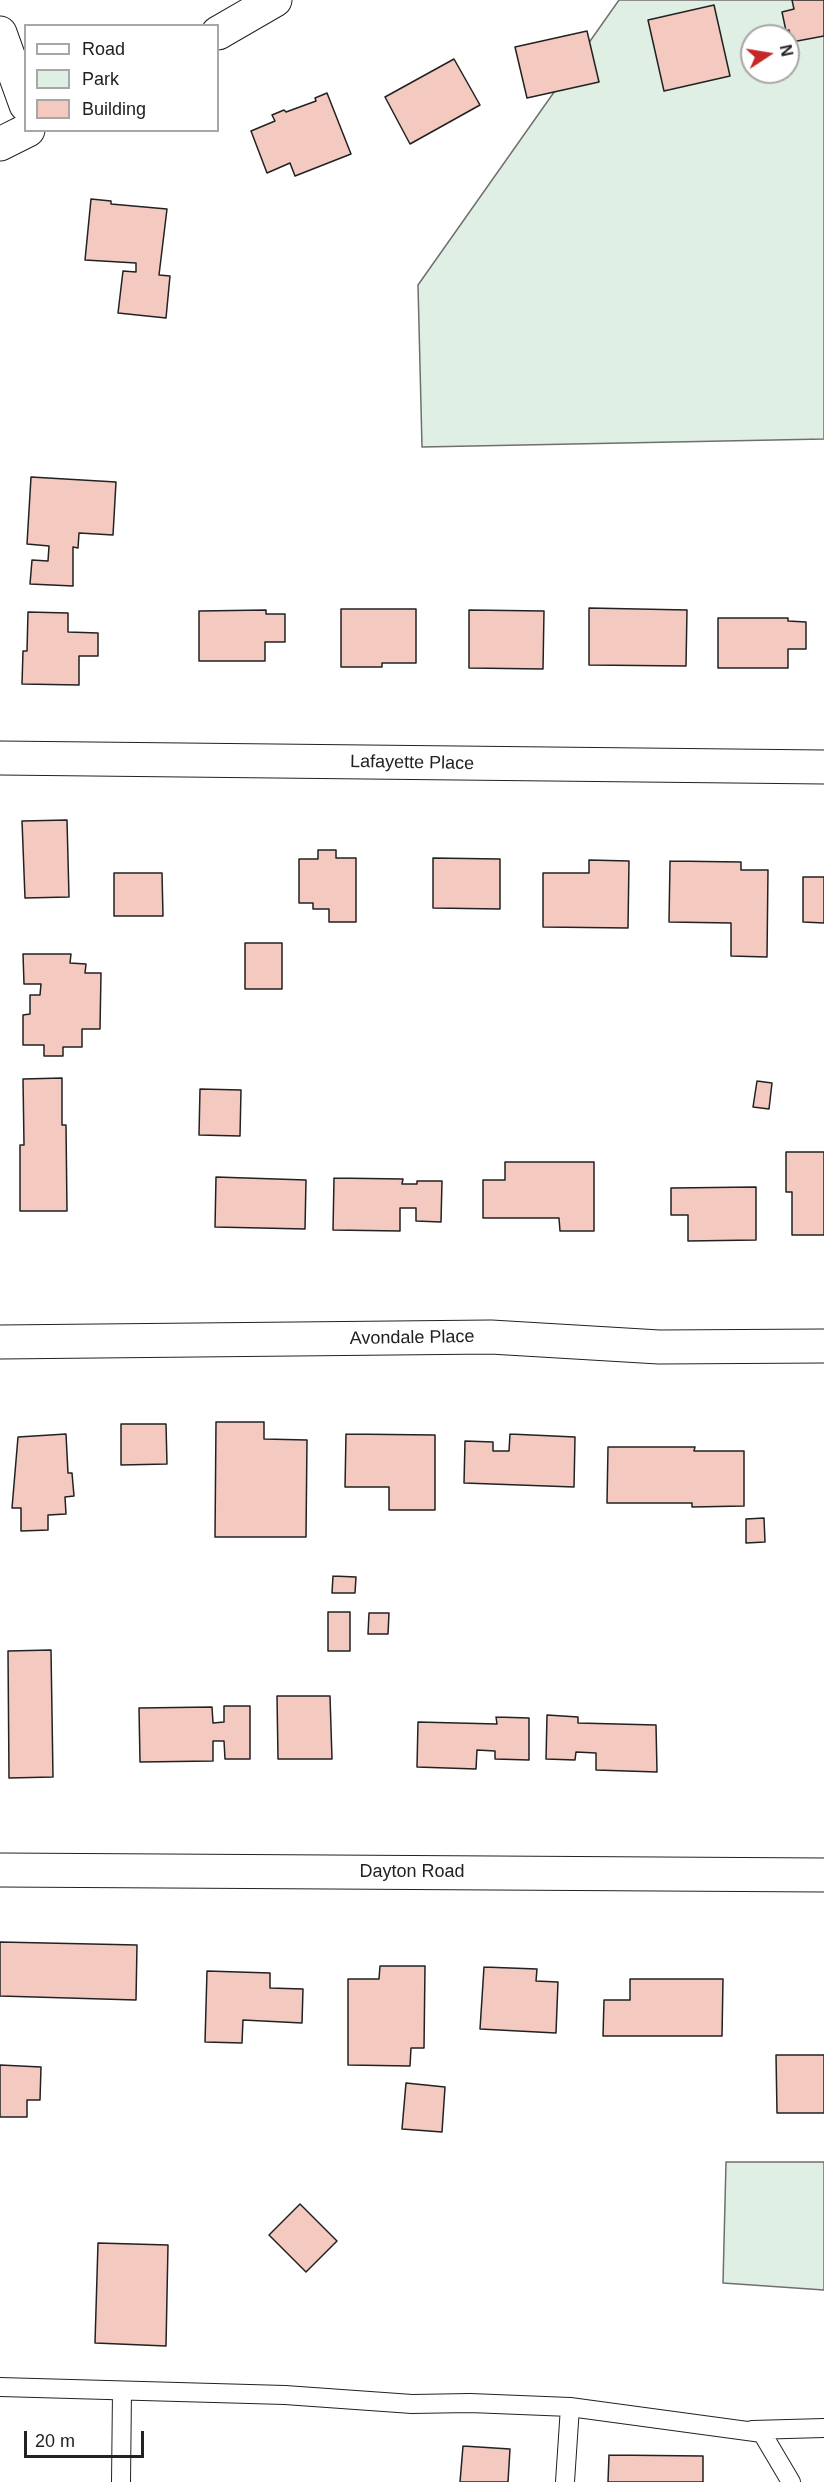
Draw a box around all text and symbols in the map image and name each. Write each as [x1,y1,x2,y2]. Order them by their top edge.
legend [24,24,219,132]
north arrow [740,24,800,84]
text: Road [82,39,125,59]
text: N [777,43,796,58]
text: Park [82,69,119,89]
text: Building [82,99,146,119]
street label: Lafayette Place [350,751,474,775]
street label: Avondale Place [349,1326,475,1350]
street label: Dayton Road [359,1861,465,1883]
scale bar [27,2419,147,2457]
text: 20 m [35,2431,75,2451]

